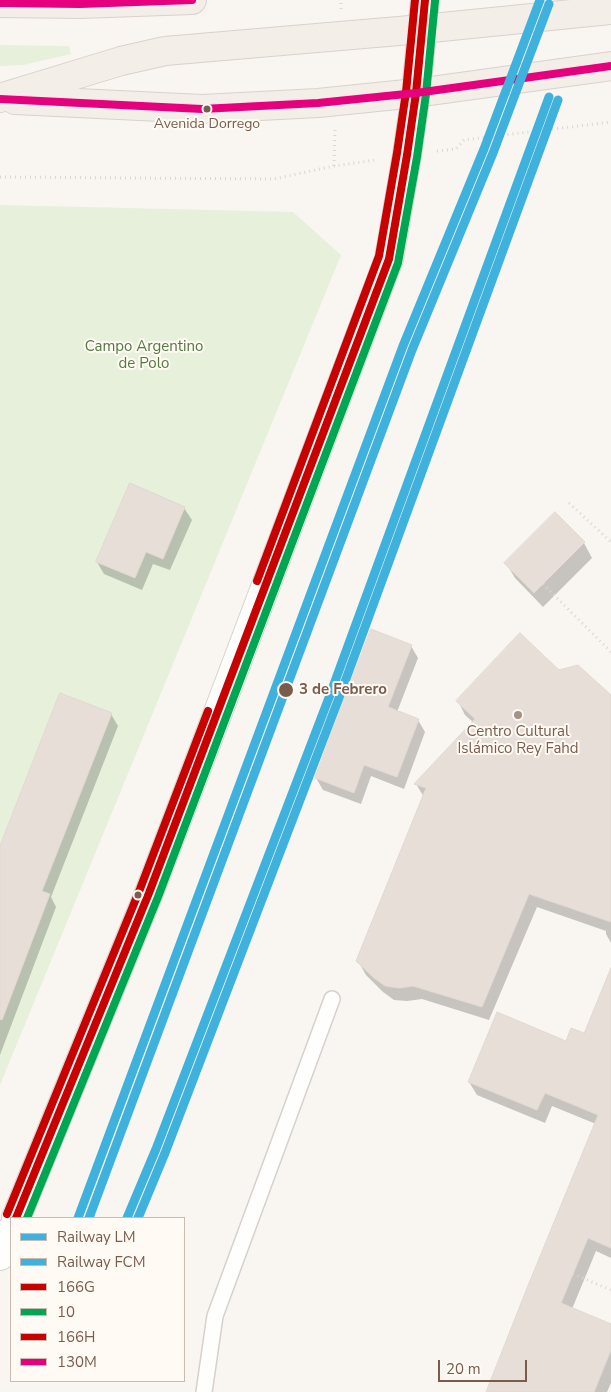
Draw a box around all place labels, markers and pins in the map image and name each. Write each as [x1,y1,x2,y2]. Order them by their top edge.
marker: Avenida Dorrego [202,104,212,114]
place label: Avenida Dorrego [154,117,260,133]
marker: 3 de Febrero [277,681,295,699]
place label: 3 de Febrero [299,681,387,699]
marker: Centro Cultural Islámico Rey Fahd [512,709,524,721]
place label: Centro Cultural Islámico Rey Fahd [457,723,579,758]
unlabelled marker [133,890,143,900]

